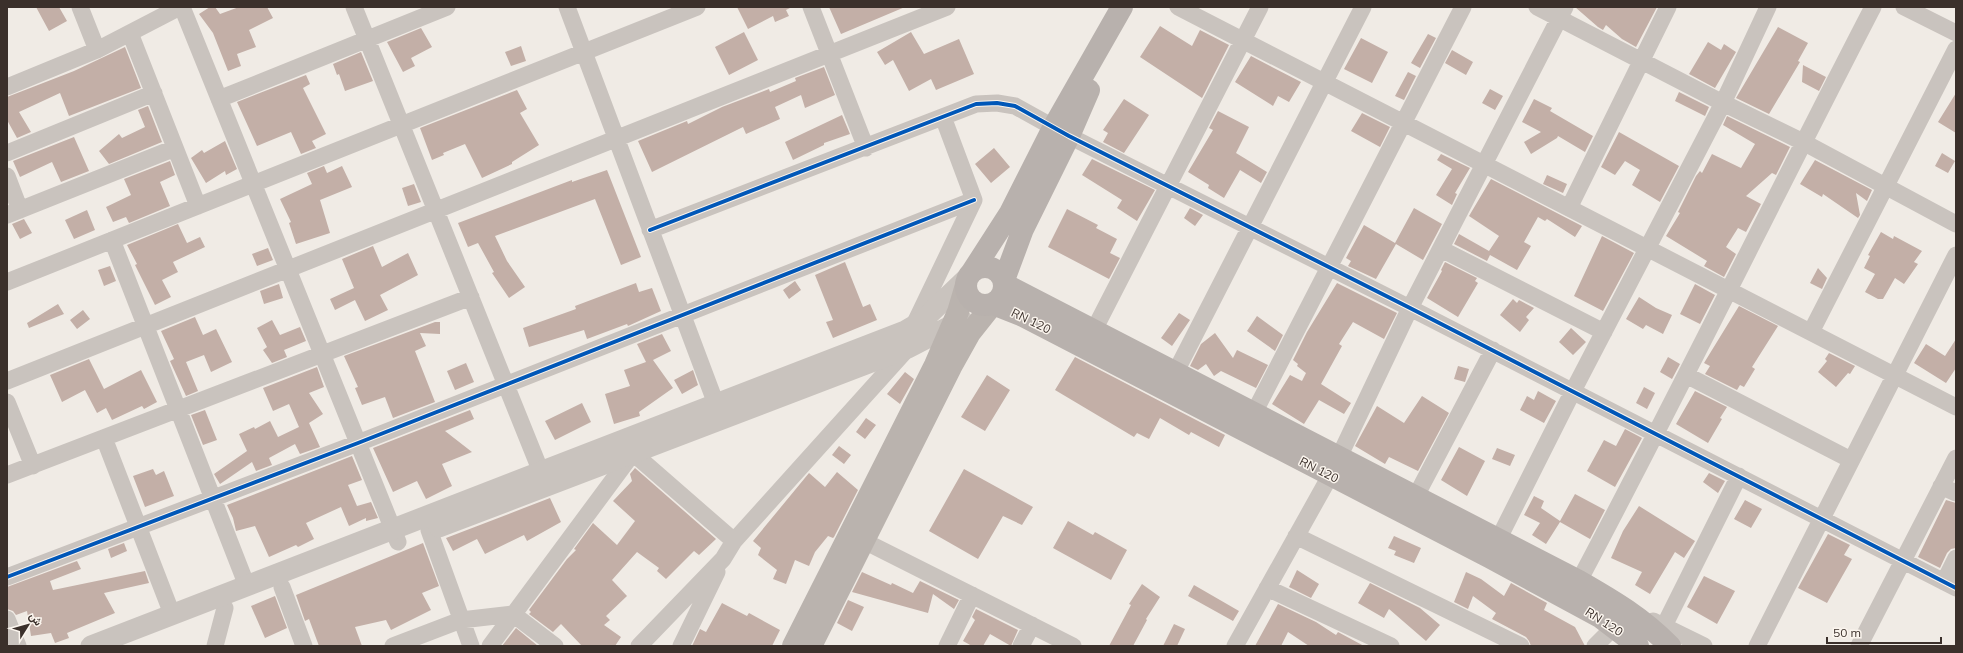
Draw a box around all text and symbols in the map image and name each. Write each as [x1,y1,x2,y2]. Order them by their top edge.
street label: RN 120 [1009,305,1053,337]
street label: RN 120 [1297,453,1341,486]
street label: RN 120 [1583,604,1626,639]
north arrow [8,605,48,645]
text: ش [26,609,46,628]
scale bar [1827,619,1941,645]
text: 50 m [1833,625,1861,640]

